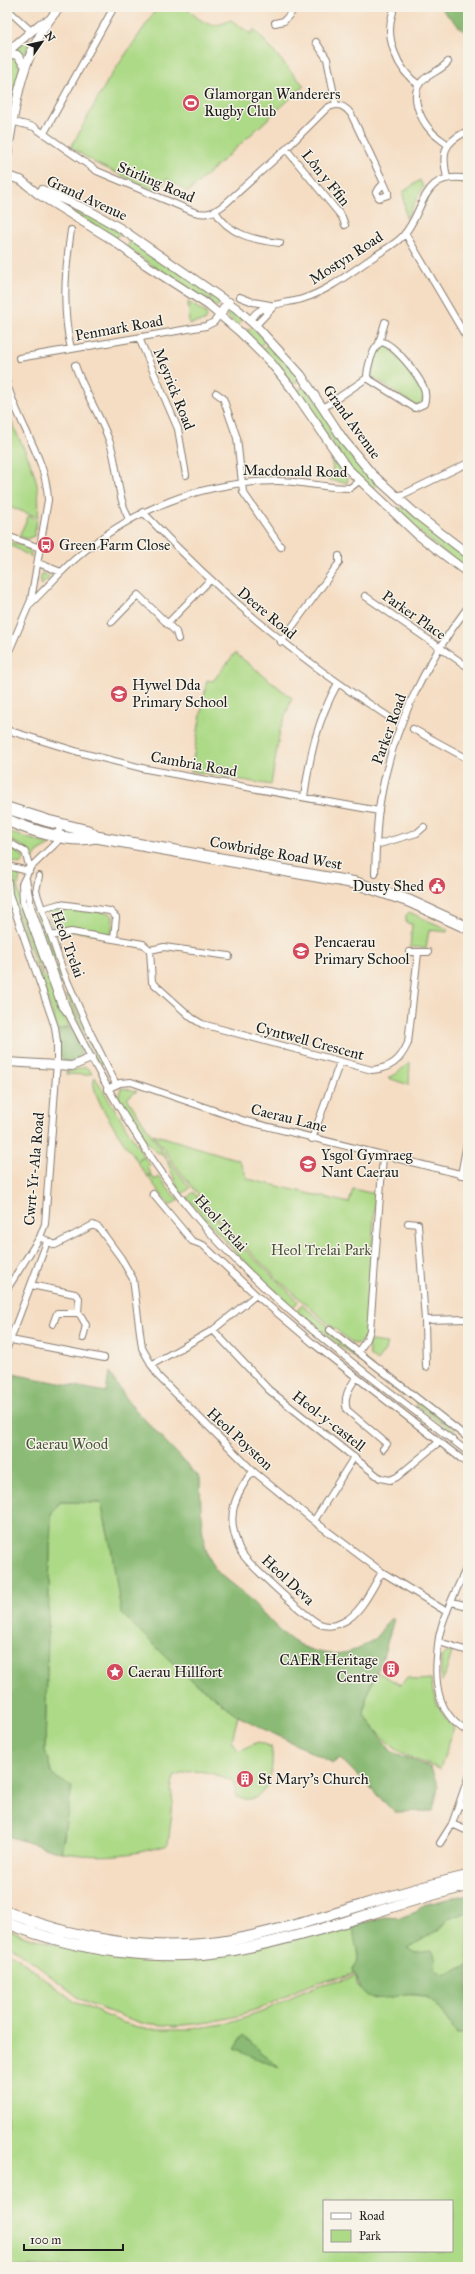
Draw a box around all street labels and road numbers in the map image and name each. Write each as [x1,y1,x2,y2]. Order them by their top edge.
street label: Lôn y Ffin [298,146,354,210]
street label: Stirling Road [115,158,198,207]
street label: Grand Avenue [44,171,130,225]
street label: Mostyn Road [306,227,387,288]
street label: Penmark Road [74,311,165,345]
street label: Meyrick Road [149,345,199,433]
street label: Grand Avenue [319,382,385,462]
street label: Macdonald Road [243,461,348,481]
street label: Deere Road [234,583,300,643]
street label: Parker Place [379,587,449,643]
street label: Parker Road [368,691,410,767]
street label: Cambria Road [149,748,239,781]
street label: Cowbridge Road West [208,832,344,874]
street label: Heol Trelai [48,908,88,980]
street label: Cyntwell Crescent [254,1018,367,1064]
street label: Caerau Lane [249,1100,329,1136]
street label: Cwrt-Yr-Ala Road [20,1111,48,1226]
street label: Heol Trelai [191,1191,251,1255]
street label: Heol-y-castell [289,1387,370,1456]
street label: Heol Poyston [203,1404,277,1474]
street label: Heol Deva [258,1551,319,1609]

